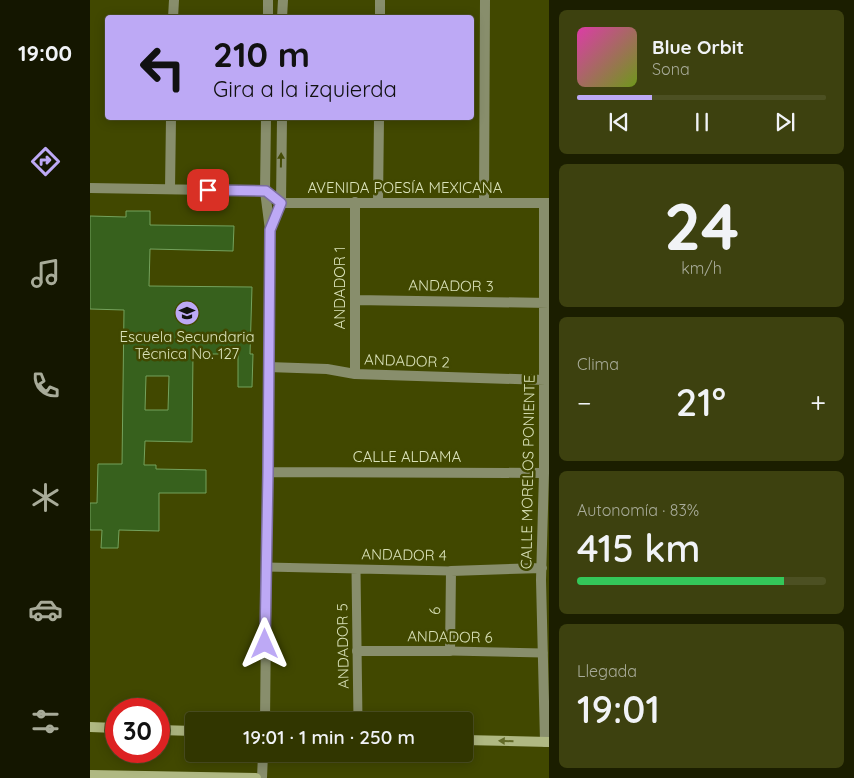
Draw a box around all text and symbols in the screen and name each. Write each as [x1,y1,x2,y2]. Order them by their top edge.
text: 210 m [213,32,310,76]
icon: left [130,35,195,100]
text: Blue Orbit [652,35,744,59]
text: 19:00 [18,39,72,67]
text: Sona [652,59,690,79]
text: Gira a la izquierda [213,75,397,103]
icon: previous [605,108,633,136]
icon: pause [688,108,716,136]
icon: next [771,108,799,136]
icon: directions [28,144,63,179]
one-way arrow [277,152,285,168]
pin [187,169,229,211]
icon: arrive [194,176,222,204]
street label: AVENIDA POESÍA MEXICANA [308,178,503,197]
text: 24 [664,185,739,266]
street label: ANDADOR 1 [330,246,349,330]
icon: music [28,256,63,291]
text: km/h [681,258,722,278]
street label: ANDADOR 3 [408,275,494,296]
school or university icon: Escuela Secundaria Técnica No. 127 [174,300,200,326]
place label: Escuela Secundaria Técnica No. 127 [119,327,255,363]
street label: ANDADOR 2 [364,350,450,371]
text: Clima [577,354,619,374]
icon: phone [28,368,63,403]
street label: CALLE MORELOS PONIENTE [516,375,539,569]
text: 21° [676,378,726,426]
text: − [577,385,592,420]
text: + [810,385,826,420]
street label: CALLE ALDAMA [353,447,461,466]
icon: climate [28,480,63,515]
text: Autonomía · 83% [577,500,699,520]
text: 415 km [577,524,700,572]
street label: ANDADOR 4 [361,544,447,565]
icon: car [28,592,63,627]
street label: ANDADOR 5 [332,603,353,689]
street label: 6 [425,607,444,615]
position arrow [238,617,290,669]
street label: ANDADOR 6 [407,626,493,647]
text: Llegada [577,661,637,681]
text: 19:01 [577,685,660,733]
speed limit sign: 30 [105,698,170,763]
icon: filters [28,704,63,739]
text: 19:01 · 1 min · 250 m [243,725,415,749]
one-way arrow [498,736,514,744]

